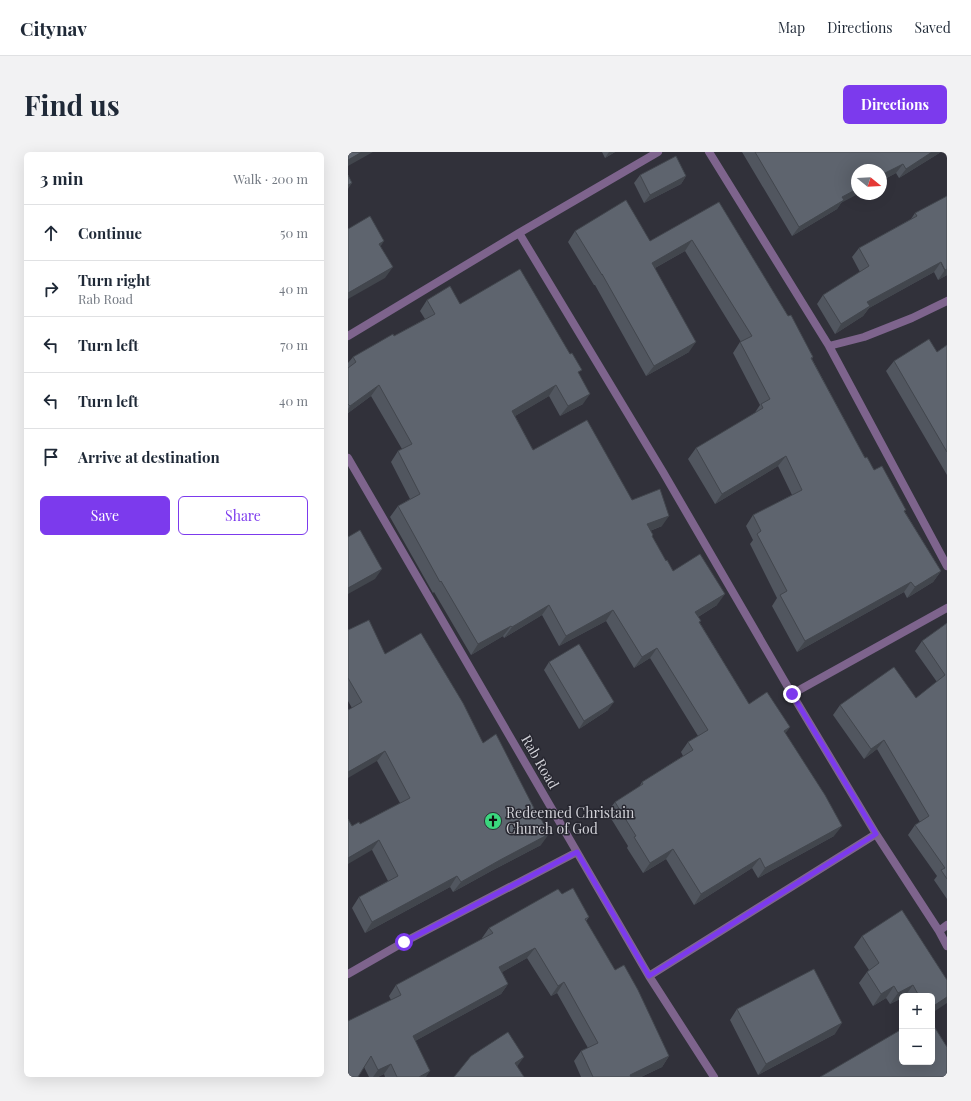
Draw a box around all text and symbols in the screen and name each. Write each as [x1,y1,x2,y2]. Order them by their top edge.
text: Citynav [20,15,87,41]
text: Map [778,18,805,37]
text: Directions [827,18,893,37]
text: Saved [915,18,951,37]
button: Directions [843,85,947,124]
text: Find us [24,86,120,123]
north arrow [851,164,887,200]
text: 3 min [40,167,83,189]
text: Walk · 200 m [233,170,308,187]
icon: ahead [40,222,62,244]
text: Continue [78,223,142,243]
text: 50 m [280,224,308,241]
text: Turn right [78,270,151,290]
icon: right [40,278,62,300]
text: 40 m [279,280,308,297]
text: Rab Road [78,290,133,307]
icon: left [40,334,62,356]
text: Turn left [78,335,139,355]
text: 70 m [280,336,308,353]
icon: left [40,390,62,412]
text: Turn left [78,391,139,411]
text: 40 m [279,392,308,409]
icon: arrive [40,446,62,468]
text: Arrive at destination [78,447,220,467]
button: Save [40,496,170,535]
button: Share [178,496,308,535]
route end [783,685,801,703]
street label: Rab Road [517,731,563,792]
place label: Redeemed Christain Church of God [506,803,635,838]
church icon: Redeemed Christain Church of God [483,811,503,831]
route start [395,933,413,951]
map controls [899,993,935,1065]
button: + [899,993,935,1029]
button: − [899,1029,935,1065]

